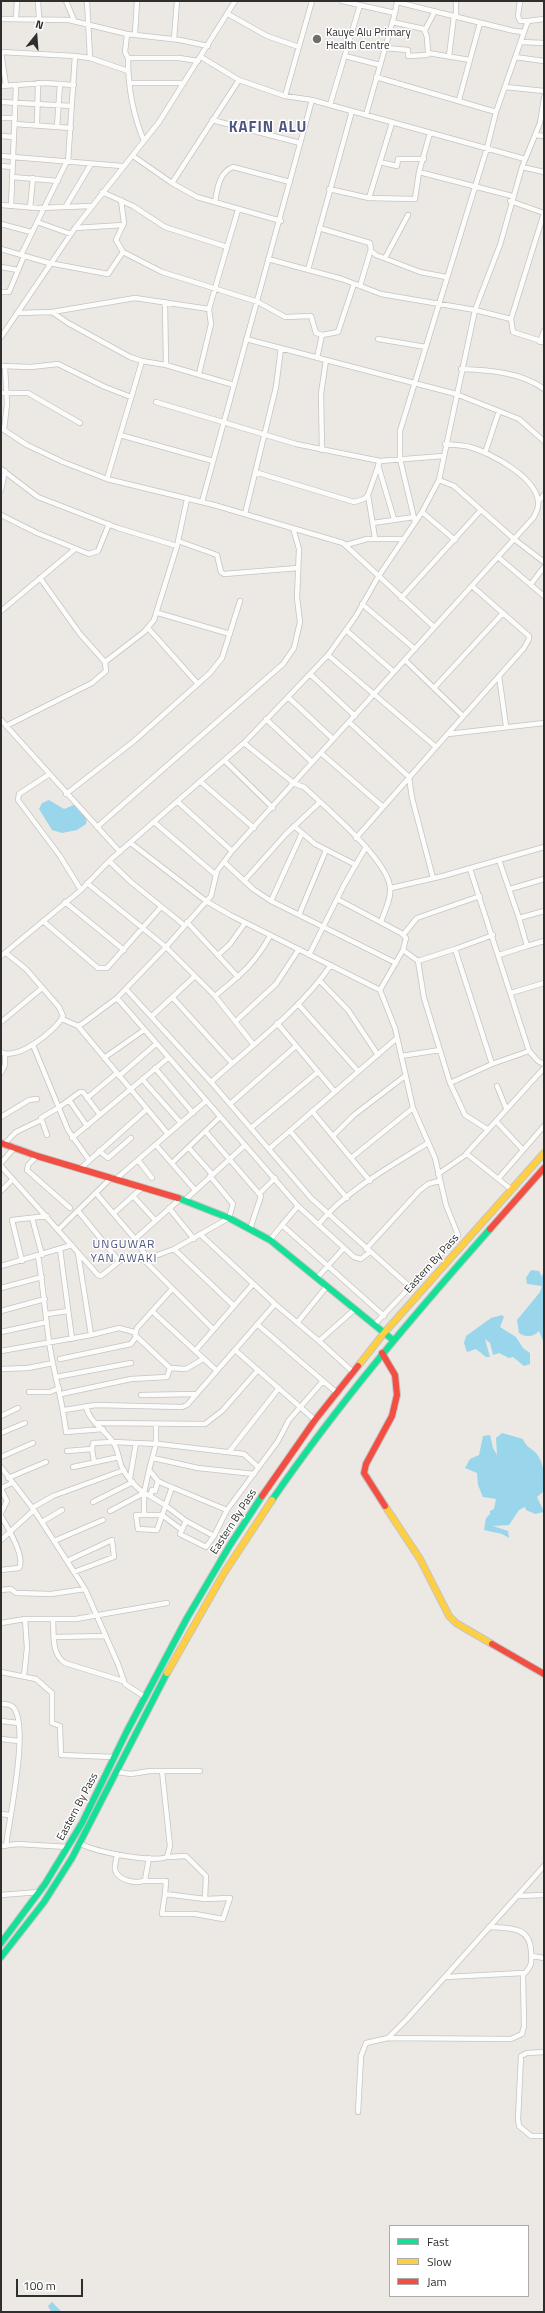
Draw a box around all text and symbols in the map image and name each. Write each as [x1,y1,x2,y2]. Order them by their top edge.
north arrow [16,16,56,56]
text: N [34,16,45,33]
place label: Kauye Alu Primary Health Centre [326,26,411,52]
marker: Kauye Alu Primary Health Centre [311,33,323,45]
district label: KAFIN ALU [229,119,307,137]
street label: Eastern By Pass [402,1232,462,1296]
district label: UNGUWAR YAN AWAKI [91,1238,157,1266]
street label: Eastern By Pass [208,1487,260,1557]
street label: Eastern By Pass [55,1771,101,1843]
legend [389,2225,529,2297]
text: Fast [427,2232,449,2251]
text: Slow [427,2252,452,2271]
scale bar [18,2271,85,2297]
text: Jam [427,2272,447,2291]
text: 100 m [23,2276,56,2295]

